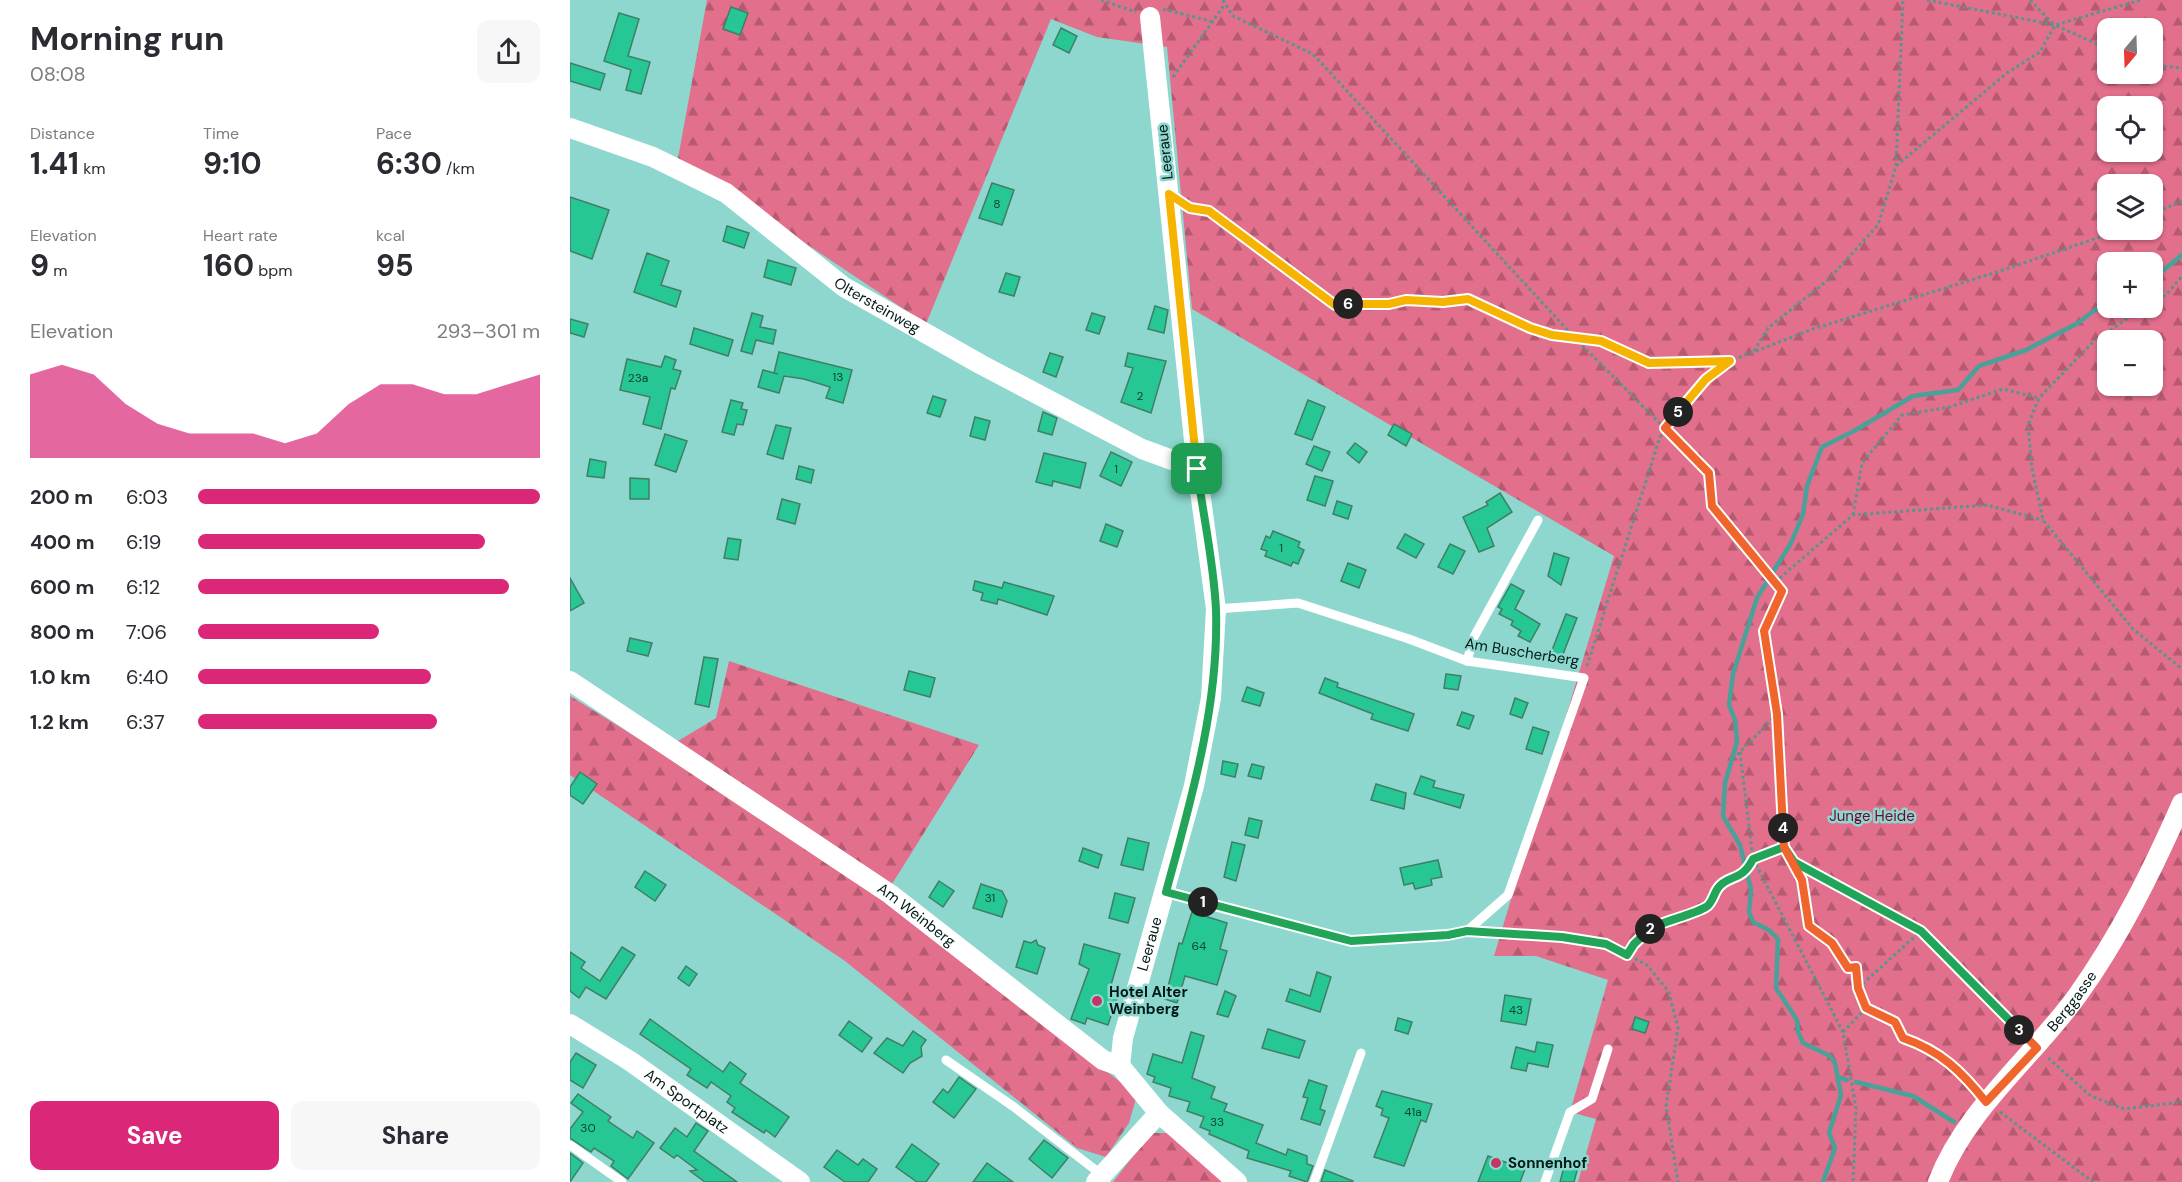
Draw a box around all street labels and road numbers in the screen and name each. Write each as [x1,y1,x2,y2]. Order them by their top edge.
street label: Leeraue [1152,123,1178,181]
street label: Oltersteinweg [830,273,924,338]
street label: Am Buscherberg [1463,633,1581,671]
street label: Am Weinberg [873,878,960,951]
street label: Leeraue [1132,914,1167,973]
street label: Berggasse [2043,967,2101,1036]
street label: Am Sportplatz [640,1064,733,1138]

